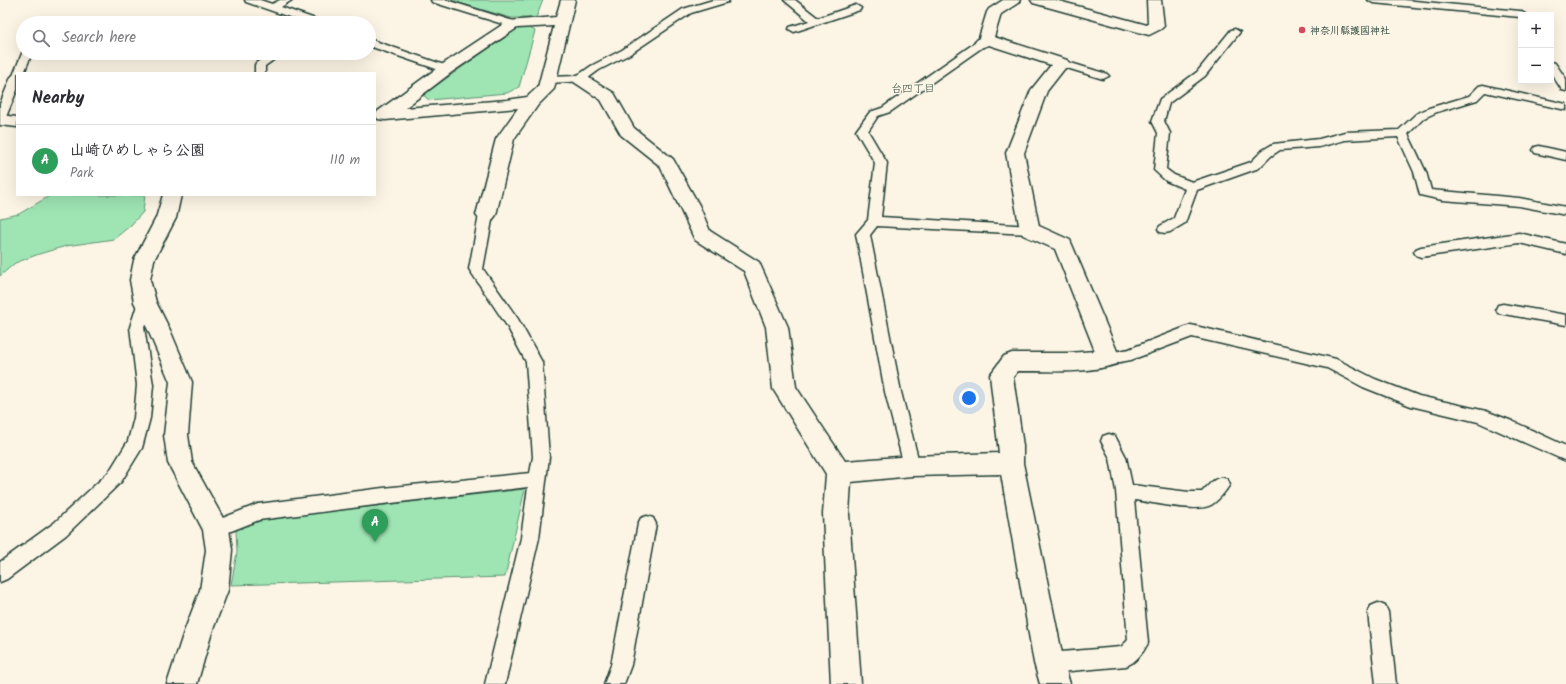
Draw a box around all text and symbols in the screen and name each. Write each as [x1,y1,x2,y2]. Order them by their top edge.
map controls [1518,12,1554,84]
button: + [1518,12,1554,48]
search box [16,16,376,60]
place label: 神奈川縣護國神社 [1310,23,1390,39]
marker: 神奈川縣護國神社 [1297,25,1307,35]
text: Search here [62,26,136,50]
icon: search [30,27,52,49]
button: − [1518,48,1554,84]
district label: 台四丁目 [891,80,935,98]
text: Nearby [32,85,84,112]
text: 山崎ひめしゃら公園 [70,139,205,163]
text: A [41,150,49,171]
text: 110 m [330,150,360,171]
text: Park [70,163,94,184]
your location [959,388,979,408]
pin: A [362,509,388,542]

